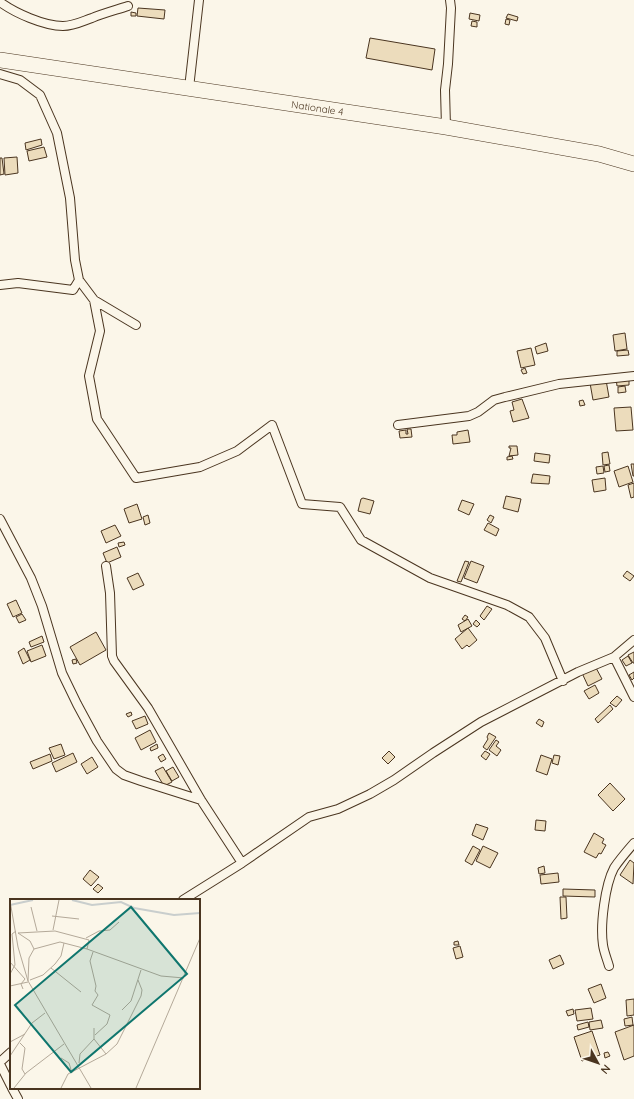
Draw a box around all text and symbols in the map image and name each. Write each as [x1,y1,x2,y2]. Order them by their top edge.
street label: Nationale 4 [290,98,344,119]
inset map [10,899,200,1089]
north arrow [578,1043,618,1083]
text: N [598,1062,614,1077]

